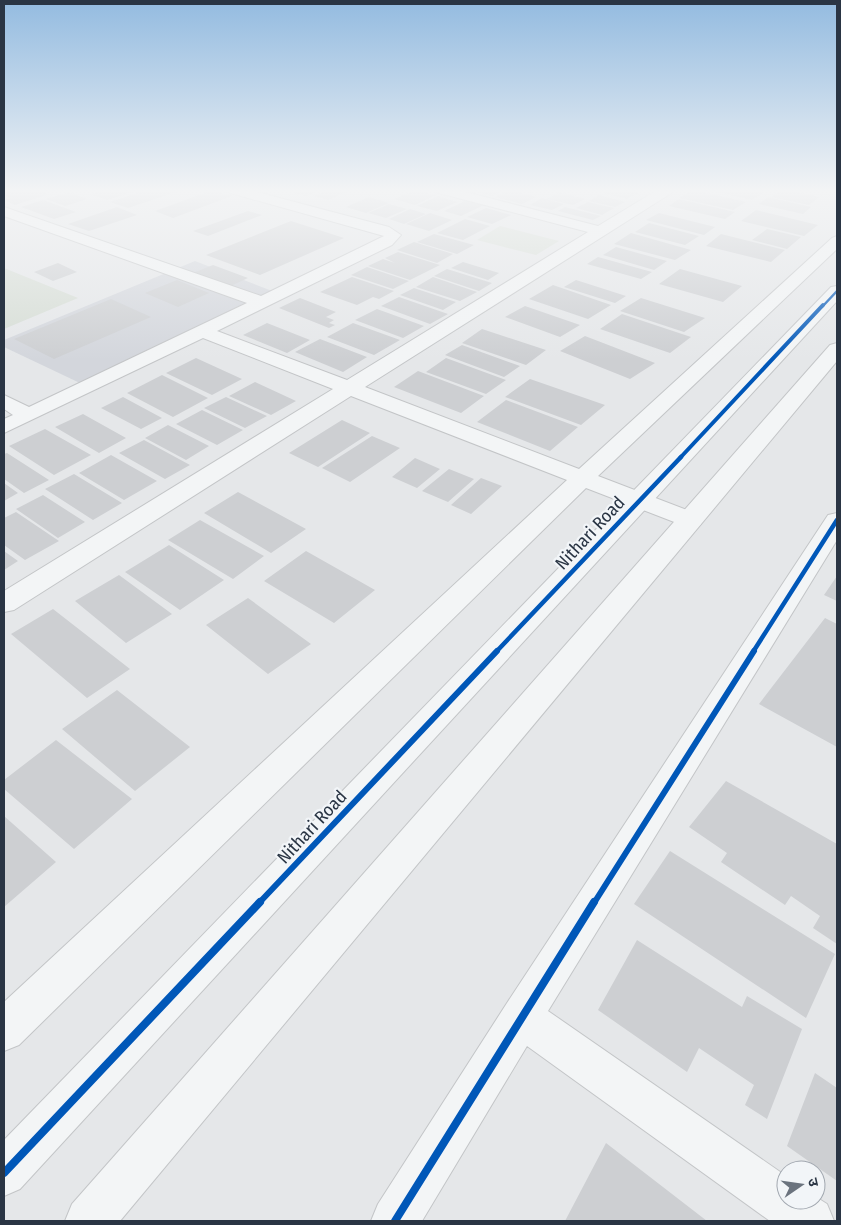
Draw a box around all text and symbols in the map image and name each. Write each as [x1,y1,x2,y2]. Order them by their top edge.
street label: Nithari Road [551,492,629,574]
street label: Nithari Road [273,786,351,868]
north arrow [776,1160,826,1210]
text: उ [804,1176,823,1189]

